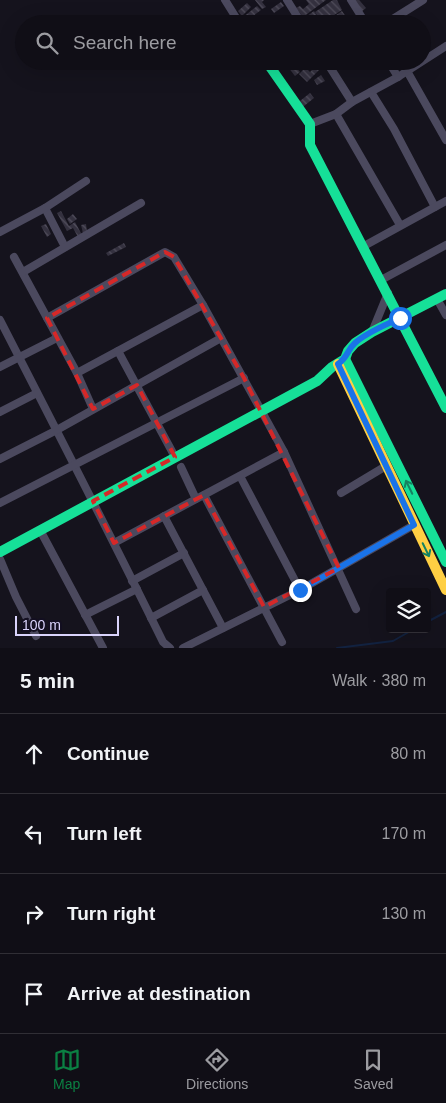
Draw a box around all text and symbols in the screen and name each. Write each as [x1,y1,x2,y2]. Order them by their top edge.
search box [15,15,431,70]
icon: search [33,29,61,57]
text: Search here [73,32,177,53]
route start [389,307,412,330]
one-way arrow [403,480,413,495]
one-way arrow [422,542,431,557]
route end [289,579,312,602]
map controls [386,588,431,633]
button: layers [386,588,431,633]
scale bar [15,613,119,636]
text: 100 m [22,617,61,633]
text: 5 min [20,669,75,692]
text: Walk · 380 m [332,672,426,689]
icon: ahead [20,740,48,768]
text: Continue [67,743,149,764]
text: 80 m [390,745,426,762]
icon: left [20,820,48,848]
text: Turn left [67,823,142,844]
text: 170 m [382,825,426,842]
icon: right [20,900,48,928]
text: Turn right [67,903,155,924]
text: 130 m [382,905,426,922]
icon: arrive [20,980,48,1008]
text: Arrive at destination [67,983,251,1004]
tab: Map [53,1046,81,1092]
tab: Directions [186,1046,248,1092]
tab: Saved [354,1046,393,1092]

